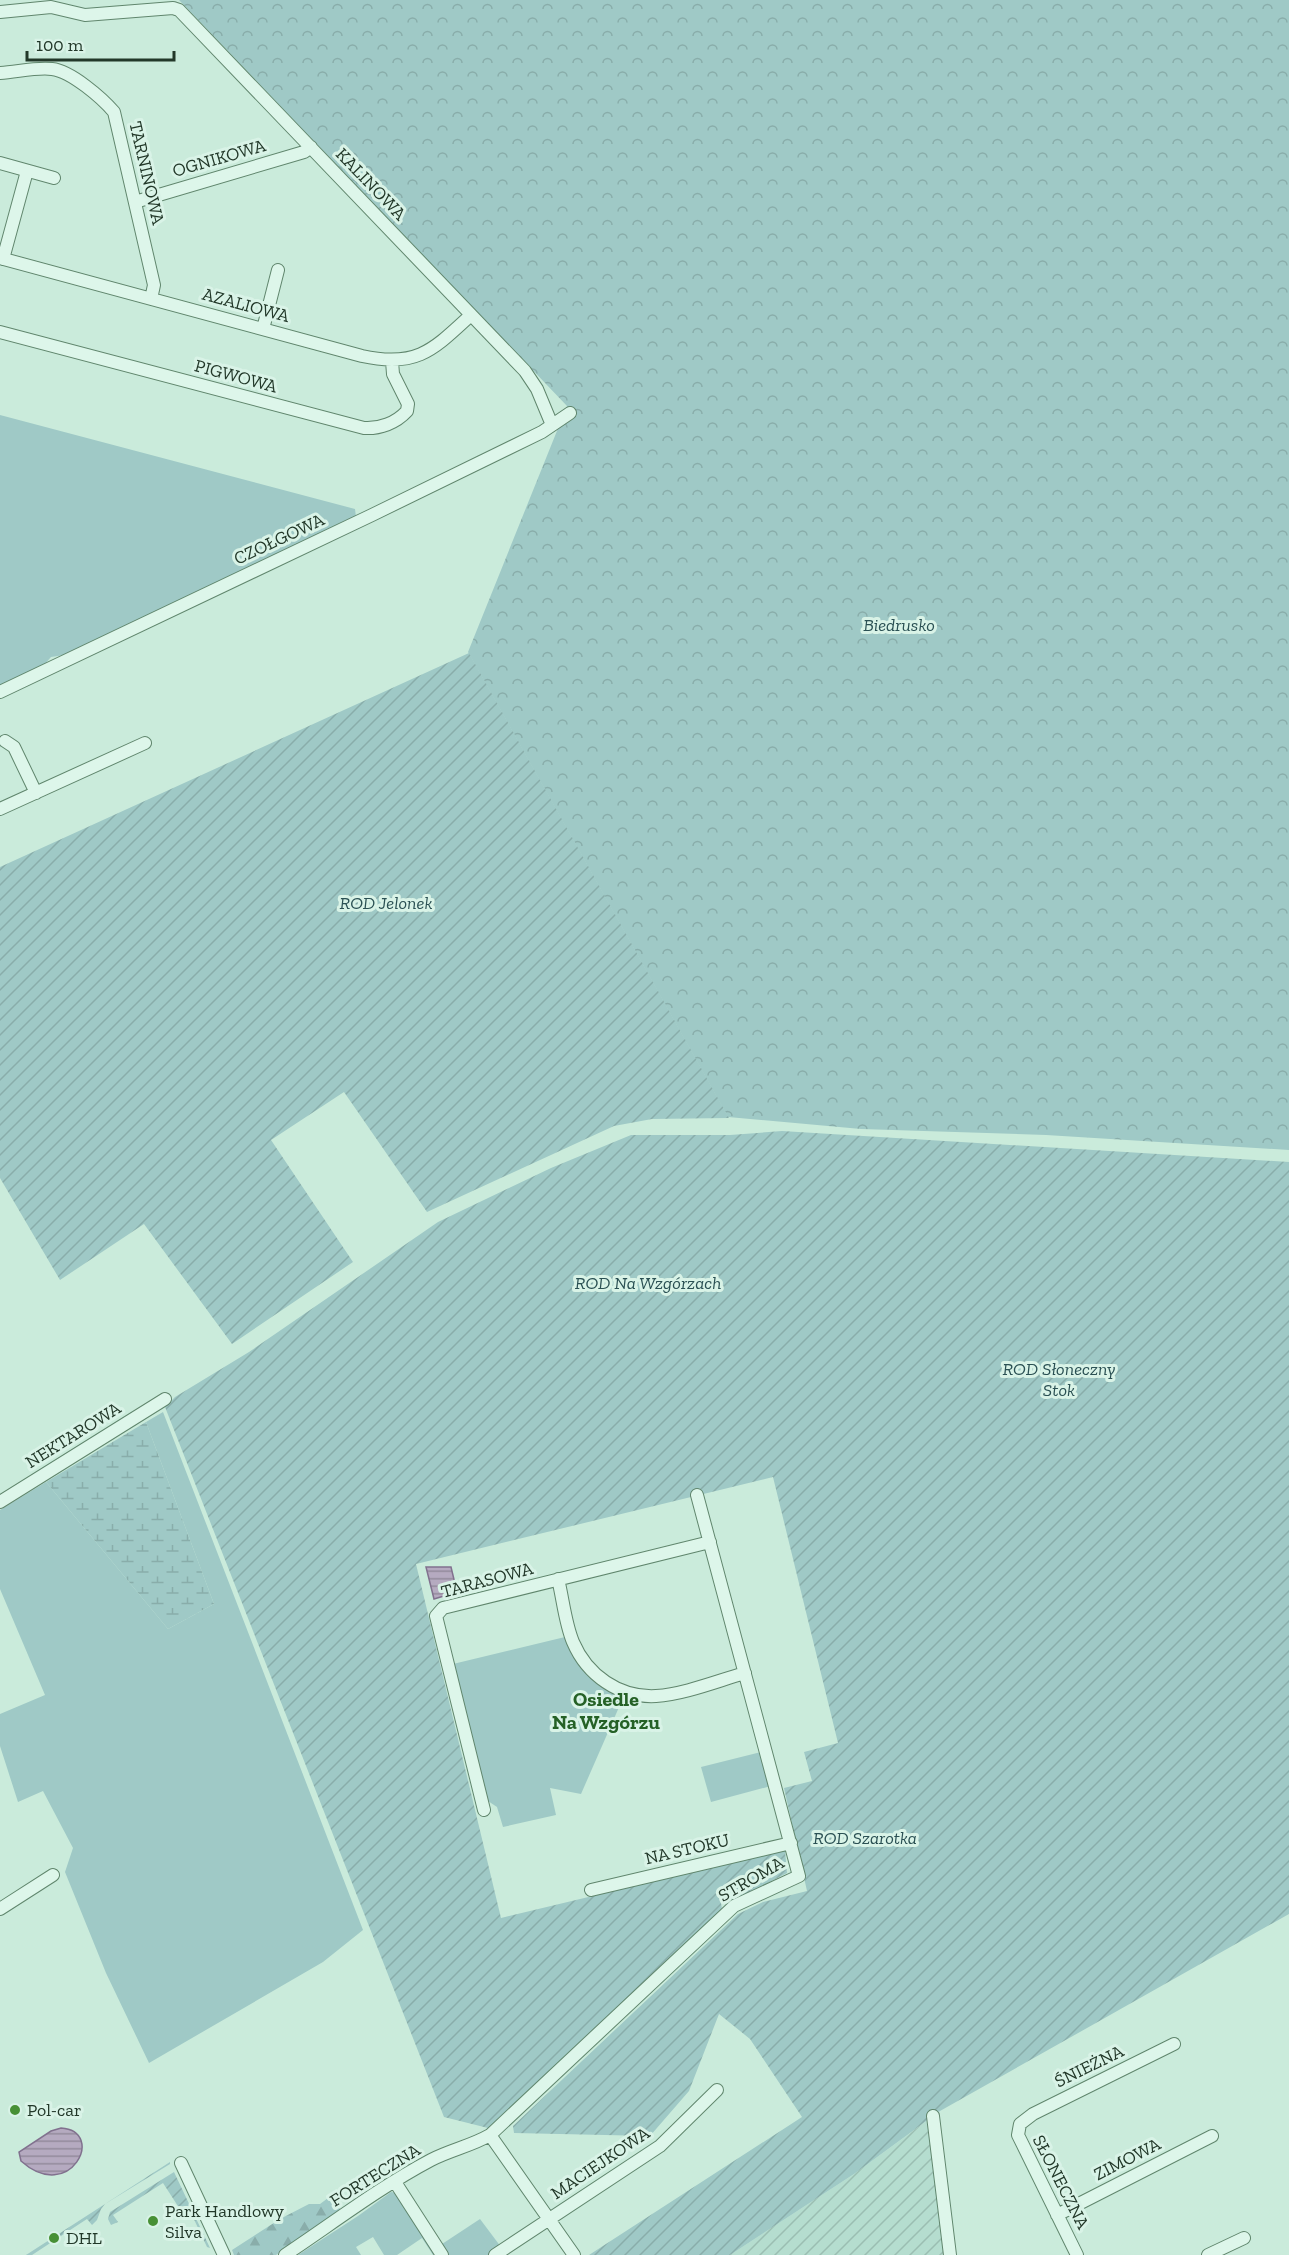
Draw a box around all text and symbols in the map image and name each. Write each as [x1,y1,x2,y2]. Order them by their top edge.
scale bar [27,24,174,62]
text: 100 m [36,34,84,56]
street label: TARNINOWA [124,119,170,227]
street label: OGNIKOWA [170,134,268,182]
street label: KALINOWA [331,143,411,225]
street label: AZALIOWA [200,283,292,327]
street label: PIGWOWA [192,354,280,398]
street label: CZOŁGOWA [230,508,328,570]
park label: Biedrusko [863,614,935,636]
park label: ROD Jelonek [340,892,432,914]
park label: ROD Na Wzgórzach [575,1272,721,1294]
park label: ROD Słoneczny Stok [1002,1358,1116,1401]
street label: NEKTAROWA [21,1397,125,1473]
street label: TARASOWA [439,1557,536,1603]
district label: Osiedle Na Wzgórzu [552,1687,660,1734]
park label: ROD Szarotka [813,1827,917,1849]
street label: NA STOKU [643,1829,731,1869]
street label: STROMA [714,1851,788,1907]
street label: ŚNIEŻNA [1051,2040,1127,2092]
place label: Pol-car [27,2099,82,2121]
marker: Pol-car [8,2103,22,2117]
street label: MACIEJKOWA [546,2122,654,2204]
street label: SŁONECZNA [1028,2131,1094,2233]
street label: ZIMOWA [1090,2133,1164,2185]
street label: FORTECZNA [326,2138,424,2211]
place label: Park Handlowy Silva [165,2200,285,2243]
marker: Park Handlowy Silva [146,2214,160,2228]
place label: DHL [66,2227,102,2249]
marker: DHL [47,2231,61,2245]

